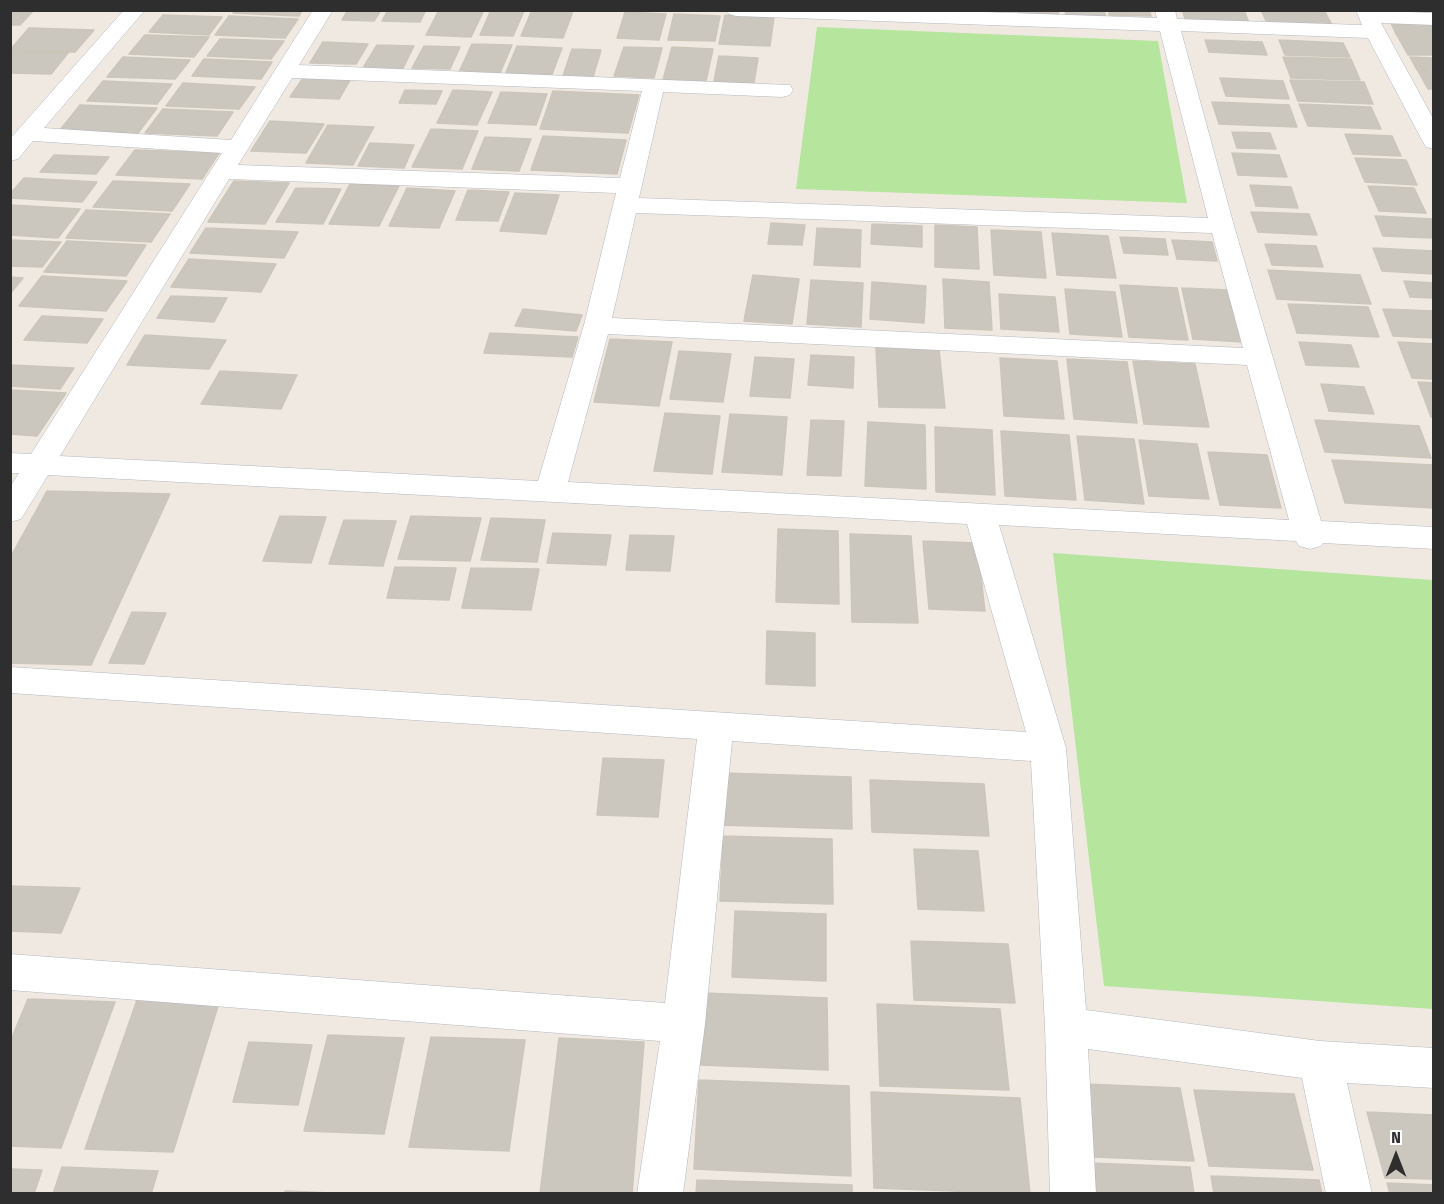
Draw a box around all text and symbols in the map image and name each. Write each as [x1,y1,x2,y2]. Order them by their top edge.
north arrow [1366,1126,1426,1186]
text: N [1391,1128,1401,1147]

